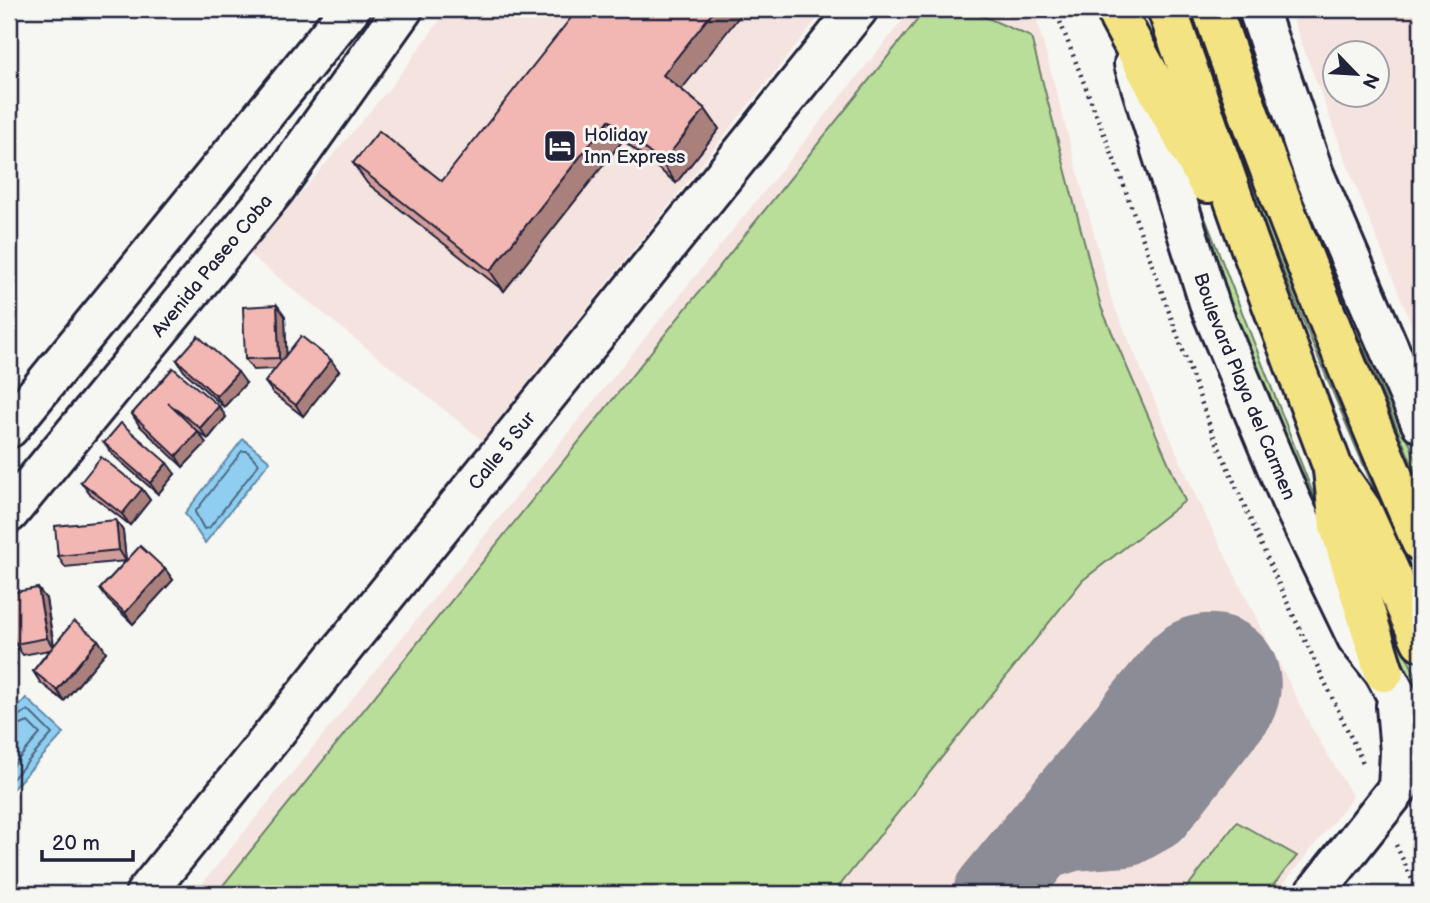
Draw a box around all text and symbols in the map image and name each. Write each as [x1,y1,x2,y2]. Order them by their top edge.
north arrow [1322,38,1392,108]
text: N [1357,69,1383,92]
place label: Holiday Inn Express [584,124,685,169]
hotel icon: Holiday Inn Express [541,127,579,165]
street label: Avenida Paseo Coba [147,190,277,342]
street label: Boulevard Playa del Carmen [1189,270,1301,503]
street label: Calle 5 Sur [464,406,541,495]
scale bar [42,819,133,863]
text: 20 m [52,831,100,856]

